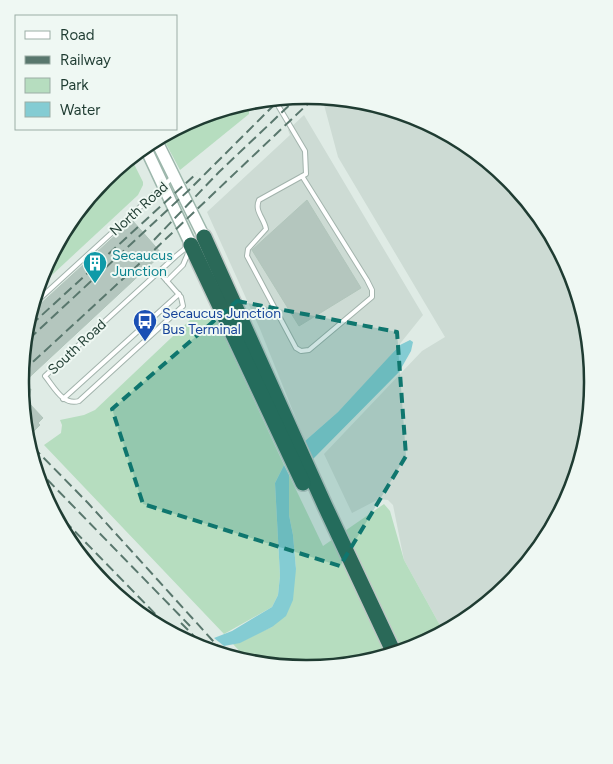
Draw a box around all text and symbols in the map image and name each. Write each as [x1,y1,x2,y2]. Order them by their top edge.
legend [15,15,178,130]
text: Road [60,26,95,44]
text: Railway [60,51,111,69]
text: Park [60,76,89,94]
text: Water [60,101,100,119]
street label: North Road [106,178,172,240]
place label: Secaucus Junction [112,247,173,280]
building icon: Secaucus Junction [82,250,108,284]
place label: Secaucus Junction Bus Terminal [162,305,281,338]
bus stop icon: Secaucus Junction Bus Terminal [132,308,158,342]
street label: South Road [44,316,110,378]

